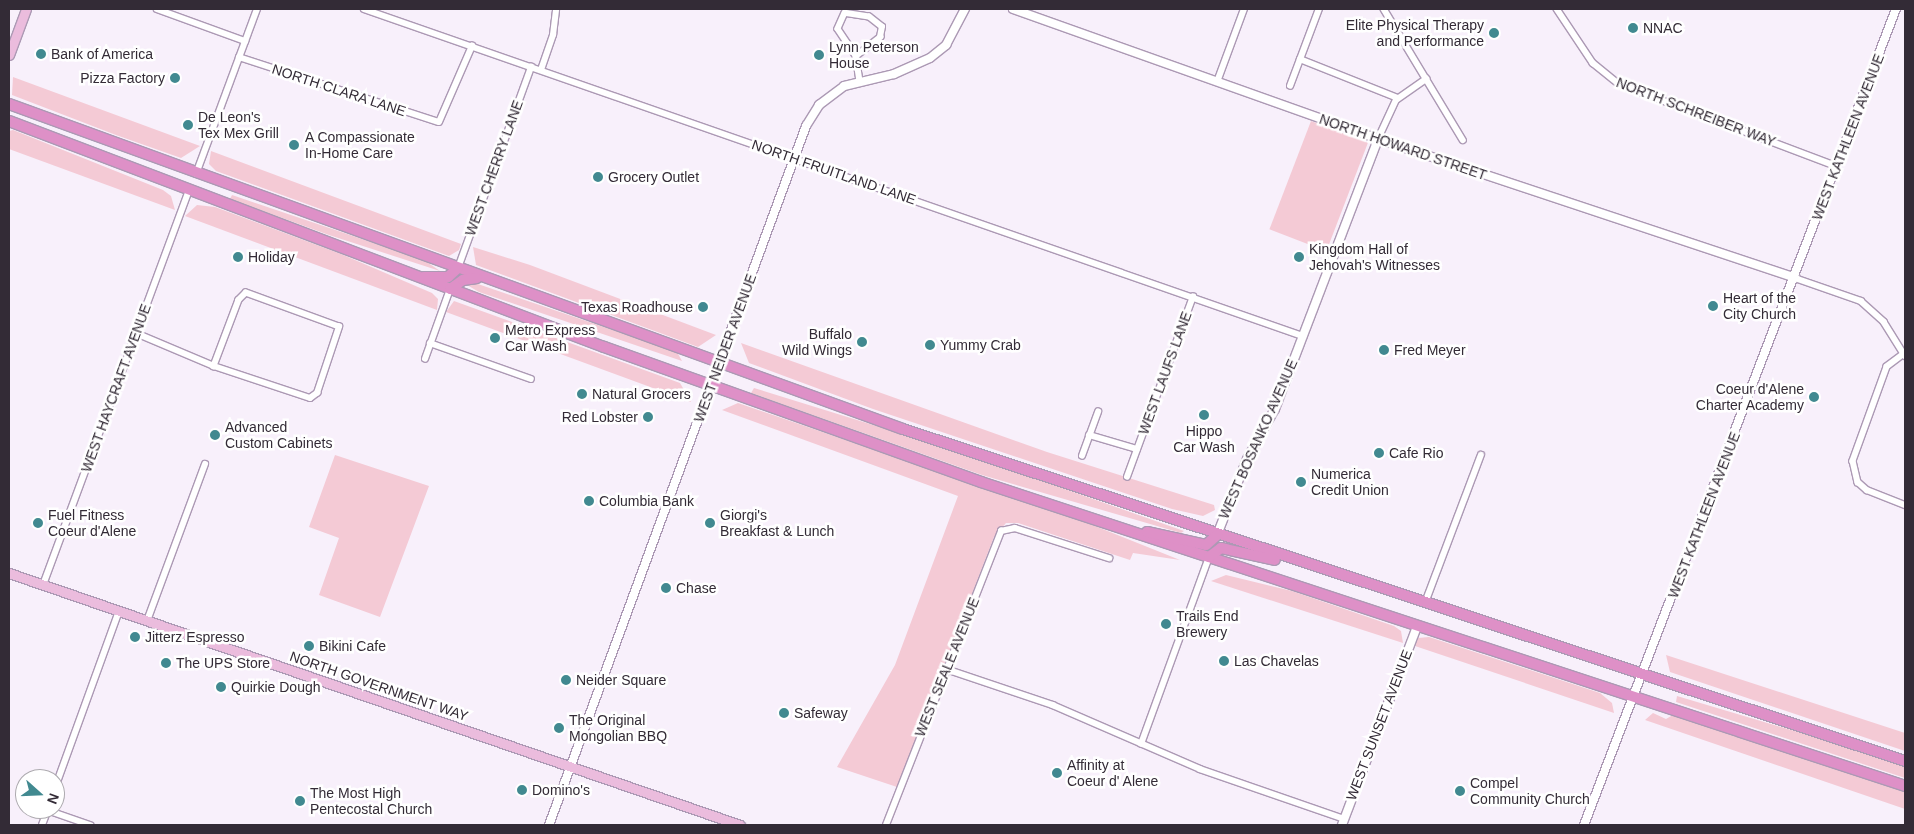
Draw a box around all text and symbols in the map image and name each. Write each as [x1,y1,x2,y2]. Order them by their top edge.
place label: Elite Physical Therapy and Performance [1345,17,1484,49]
place label: NNAC [1643,20,1683,36]
marker: NNAC [1627,22,1639,34]
marker: Elite Physical Therapy and Performance [1488,27,1500,39]
place label: Lynn Peterson House [829,39,919,72]
place label: Bank of America [51,46,154,62]
marker: Bank of America [35,48,47,60]
marker: Lynn Peterson House [813,49,825,61]
street label: WEST KATHLEEN AVENUE [1808,51,1888,223]
street label: NORTH CLARA LANE [270,60,408,120]
place label: Pizza Factory [80,70,165,86]
marker: Pizza Factory [169,72,181,84]
street label: NORTH SCHREIBER WAY [1614,74,1778,150]
street label: WEST CHERRY LANE [462,98,526,238]
place label: De Leon's Tex Mex Grill [198,109,279,142]
street label: NORTH HOWARD STREET [1317,110,1489,184]
marker: De Leon's Tex Mex Grill [182,119,194,131]
place label: A Compassionate In-Home Care [305,129,416,162]
street label: NORTH FRUITLAND LANE [750,136,918,208]
marker: A Compassionate In-Home Care [287,138,301,152]
place label: Grocery Outlet [608,169,699,185]
marker: Grocery Outlet [592,171,604,183]
place label: Kingdom Hall of Jehovah's Witnesses [1309,241,1440,274]
place label: Holiday [248,249,295,265]
marker: Holiday [232,251,244,263]
marker: Kingdom Hall of Jehovah's Witnesses [1293,251,1305,263]
street label: WEST NEIDER AVENUE [690,271,760,425]
place label: Heart of the City Church [1723,290,1796,322]
place label: Texas Roadhouse [581,299,693,315]
marker: Heart of the City Church [1707,300,1719,312]
street label: WEST HAYCRAFT AVENUE [77,301,155,475]
marker: Texas Roadhouse [697,301,709,313]
street label: WEST LAUFS LANE [1135,309,1195,437]
place label: Metro Express Car Wash [505,322,595,354]
place label: Buffalo Wild Wings [782,326,852,358]
marker: Metro Express Car Wash [489,332,501,344]
marker: Buffalo Wild Wings [856,336,868,348]
place label: Yummy Crab [940,337,1021,353]
marker: Yummy Crab [924,339,936,351]
place label: Fred Meyer [1394,342,1466,358]
marker: Fred Meyer [1378,344,1390,356]
street label: WEST BOSANKO AVENUE [1215,356,1301,522]
place label: Coeur d'Alene Charter Academy [1695,381,1804,414]
place label: Natural Grocers [592,386,691,402]
marker: Natural Grocers [576,388,588,400]
marker: Coeur d'Alene Charter Academy [1808,391,1820,403]
place label: Red Lobster [562,409,638,425]
marker: Hippo Car Wash [1198,409,1210,421]
marker: Red Lobster [642,411,654,423]
place label: Advanced Custom Cabinets [225,419,332,452]
place label: Hippo Car Wash [1173,423,1235,456]
marker: Advanced Custom Cabinets [209,429,221,441]
street label: WEST KATHLEEN AVENUE [1664,429,1744,601]
place label: Cafe Rio [1389,445,1443,461]
marker: Cafe Rio [1373,447,1385,459]
place label: Numerica Credit Union [1311,466,1389,498]
marker: Numerica Credit Union [1295,476,1307,488]
place label: Columbia Bank [599,493,694,509]
marker: Columbia Bank [583,495,595,507]
place label: Fuel Fitness Coeur d'Alene [48,507,136,540]
place label: Giorgi's Breakfast & Lunch [720,507,834,540]
marker: Fuel Fitness Coeur d'Alene [32,517,44,529]
marker: Giorgi's Breakfast & Lunch [704,517,716,529]
place label: Chase [676,580,716,596]
marker: Chase [660,582,672,594]
street label: WEST SEALE AVENUE [911,594,983,740]
place label: Trails End Brewery [1176,608,1239,640]
marker: Trails End Brewery [1160,618,1172,630]
place label: Jitterz Espresso [145,629,245,645]
marker: Jitterz Espresso [129,631,141,643]
place label: Bikini Cafe [319,638,386,654]
marker: Bikini Cafe [303,640,315,652]
street label: NORTH GOVERNMENT WAY [287,647,471,725]
street label: WEST SUNSET AVENUE [1342,647,1416,803]
place label: Las Chavelas [1234,653,1319,669]
place label: The UPS Store [176,655,270,671]
marker: Las Chavelas [1218,655,1230,667]
marker: The UPS Store [160,657,172,669]
place label: Neider Square [576,672,666,688]
marker: Neider Square [560,674,572,686]
place label: Quirkie Dough [231,679,320,695]
marker: Quirkie Dough [215,681,227,693]
place label: Safeway [794,705,848,721]
marker: Safeway [778,707,790,719]
place label: The Original Mongolian BBQ [569,712,667,744]
marker: The Original Mongolian BBQ [553,722,565,734]
place label: Affinity at Coeur d' Alene [1067,757,1159,790]
marker: Affinity at Coeur d' Alene [1051,767,1063,779]
north arrow [15,769,65,819]
place label: Compel Community Church [1470,775,1590,808]
place label: Domino's [532,782,590,798]
marker: Domino's [516,784,528,796]
place label: The Most High Pentecostal Church [310,785,432,818]
marker: Compel Community Church [1454,785,1466,797]
text: N [44,791,62,806]
marker: The Most High Pentecostal Church [294,795,306,807]

